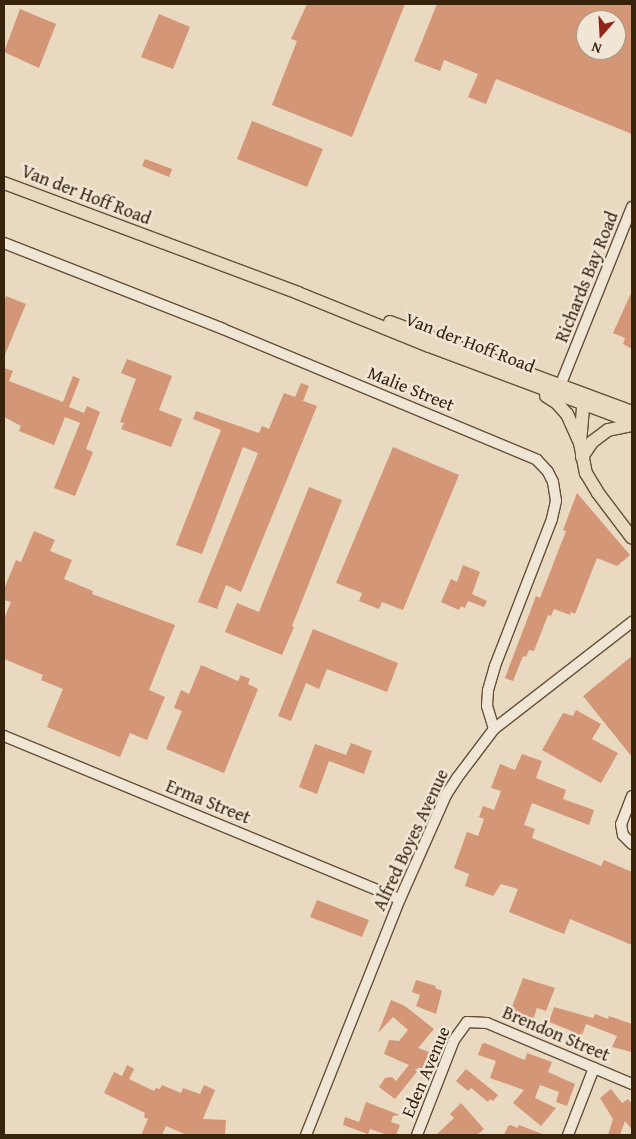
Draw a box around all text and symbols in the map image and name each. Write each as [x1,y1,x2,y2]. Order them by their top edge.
north arrow [576,10,626,60]
text: N [589,37,604,59]
street label: Van der Hoff Road [18,160,154,230]
street label: Richards Bay Road [551,209,623,345]
street label: Van der Hoff Road [402,308,538,378]
street label: Malie Street [365,362,457,416]
street label: Alfred Boyes Avenue [369,766,453,914]
street label: Erma Street [163,775,253,829]
street label: Brendon Street [499,1002,613,1066]
street label: Eden Avenue [397,1023,455,1121]

